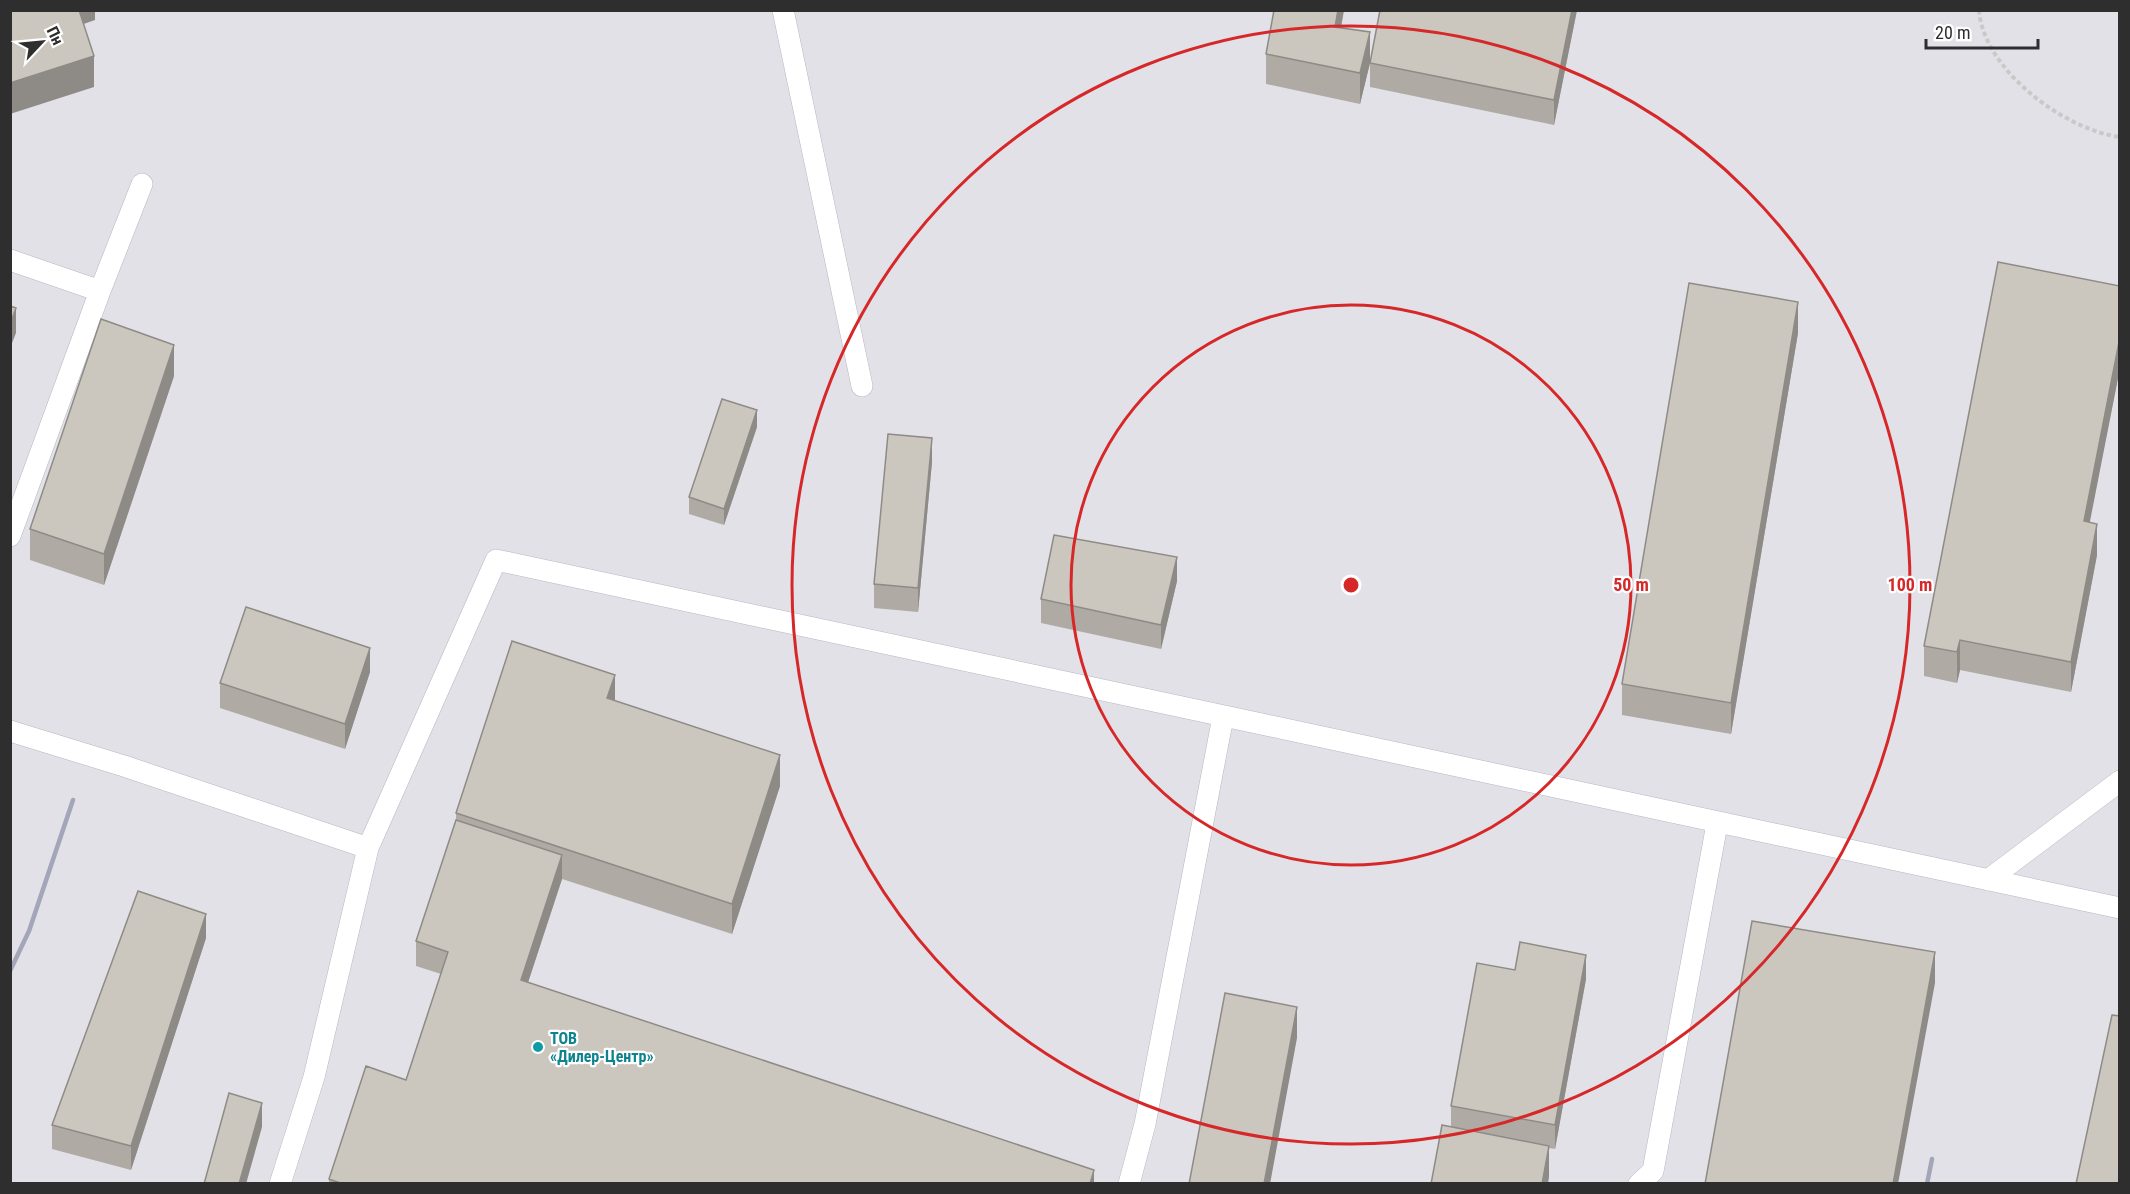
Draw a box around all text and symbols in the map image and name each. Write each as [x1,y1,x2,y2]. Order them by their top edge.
north arrow [12,12,72,72]
scale bar [1926,12,2038,50]
text: 20 m [1935,22,1970,43]
text: Пн [43,23,67,48]
text: 50 m [1613,574,1649,595]
text: 100 m [1888,574,1932,595]
centre of rings [1341,575,1361,595]
place label: ТОВ «Дилер-Центр» [550,1029,654,1066]
marker: ТОВ «Дилер-Центр» [531,1040,545,1054]

